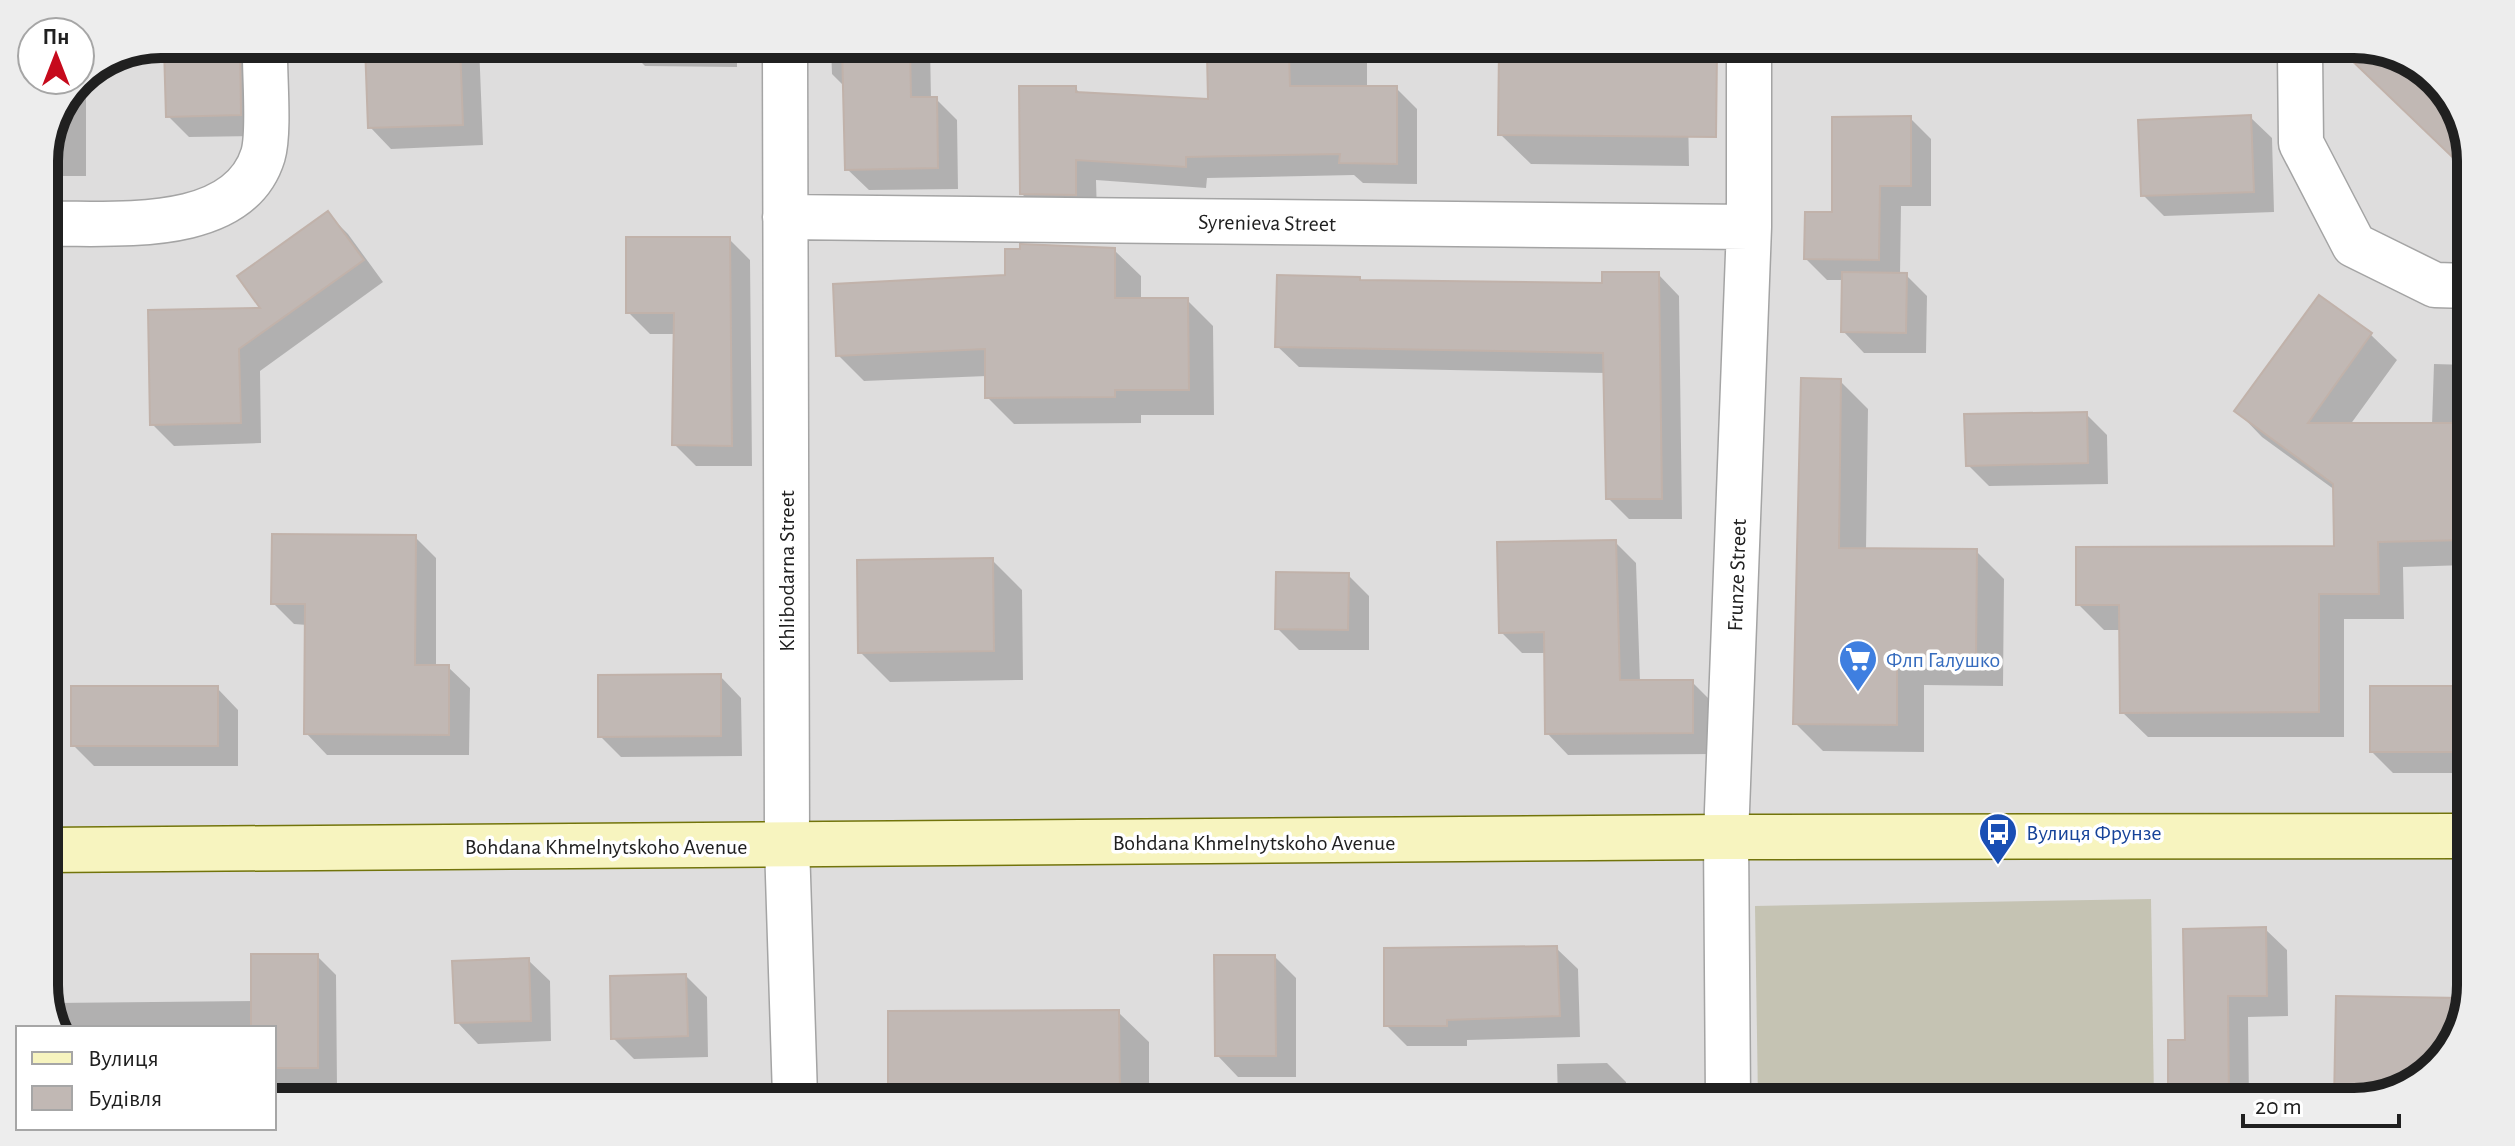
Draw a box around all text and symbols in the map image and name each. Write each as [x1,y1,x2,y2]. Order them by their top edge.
north arrow [16,16,96,96]
text: Пн [43,26,69,48]
street label: Syrenieva Street [1198,211,1336,235]
street label: Khlibodarna Street [776,490,798,652]
street label: Frunze Street [1724,518,1750,632]
supermarket icon: Флп Галушко [1837,638,1879,693]
place label: Флп Галушко [1886,649,2000,671]
bus stop icon: Вулиця Фрунзе [1977,811,2019,866]
place label: Вулиця Фрунзе [2026,822,2162,844]
street label: Bohdana Khmelnytskoho Avenue [1113,832,1395,854]
street label: Bohdana Khmelnytskoho Avenue [465,836,747,858]
legend [16,1026,276,1130]
text: Вулиця [88,1047,159,1071]
scale bar [2243,1078,2399,1128]
text: Будівля [88,1087,162,1111]
text: 20 m [2255,1095,2302,1119]

